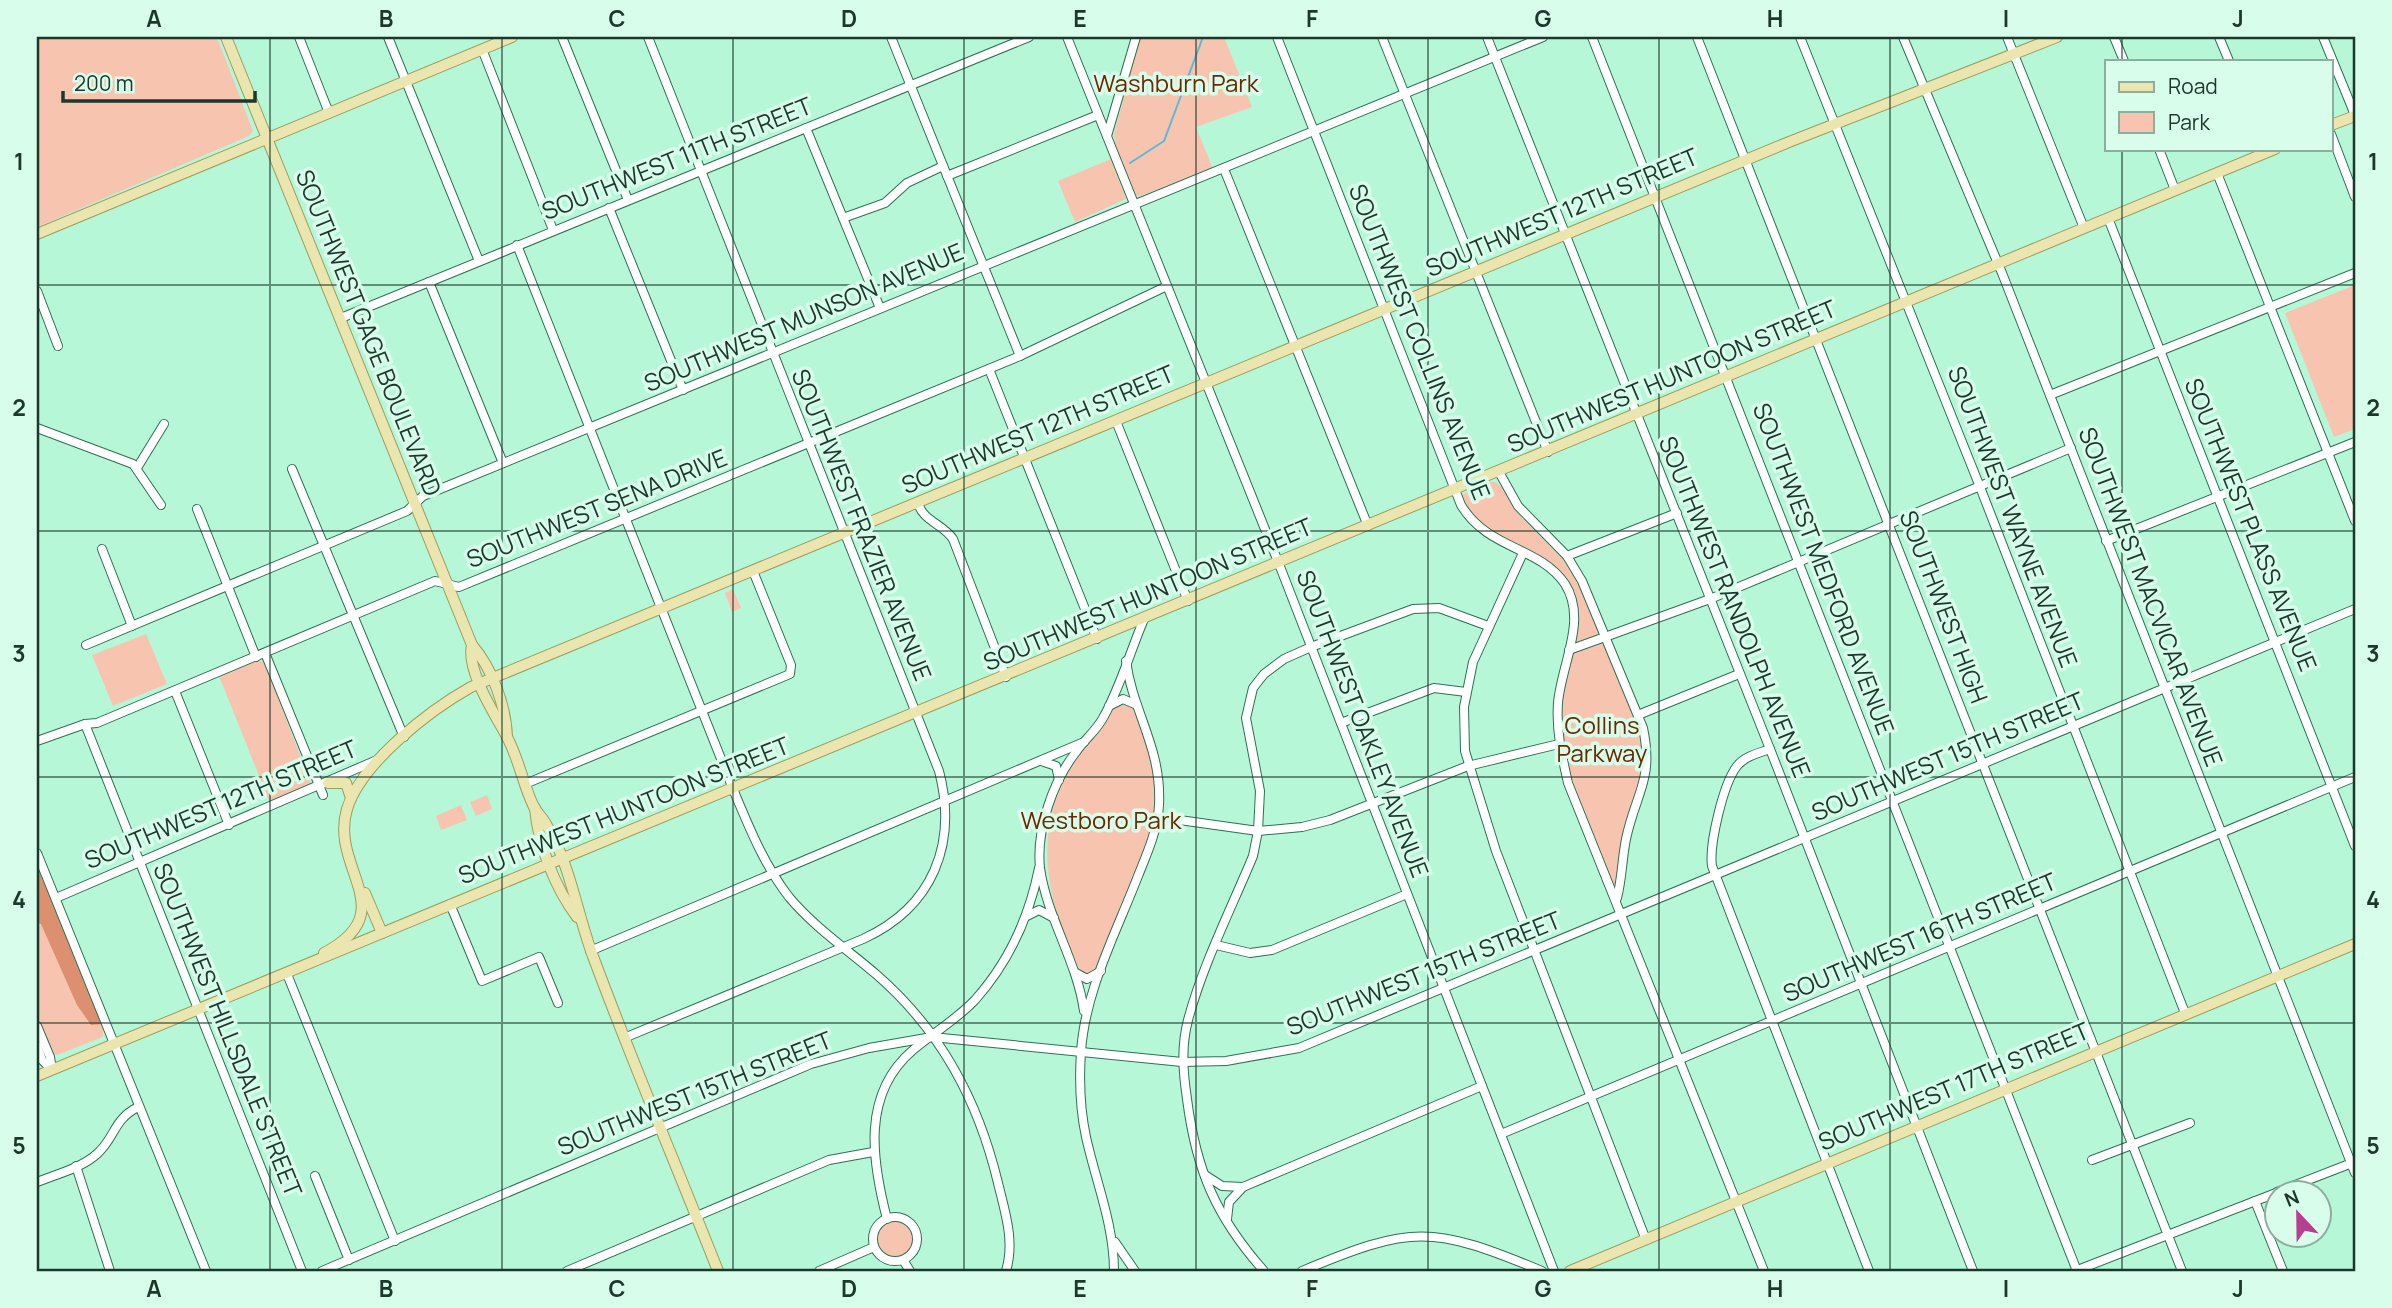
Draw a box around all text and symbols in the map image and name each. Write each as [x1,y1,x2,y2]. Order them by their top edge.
text: A [146,2,162,34]
text: B [379,2,393,34]
text: C [609,2,626,34]
text: D [841,2,857,34]
text: E [1073,2,1087,34]
text: F [1306,2,1318,34]
text: G [1535,2,1552,34]
text: H [1767,2,1783,34]
text: I [2003,2,2009,34]
text: J [2232,2,2244,34]
scale bar [63,60,256,104]
legend [2105,60,2332,150]
park label: Washburn Park [1093,66,1260,99]
text: 200 m [74,69,134,97]
text: Road [2168,72,2218,100]
street label: SOUTHWEST 11TH STREET [536,88,817,227]
text: Park [2168,108,2210,136]
street label: SOUTHWEST 12TH STREET [1420,139,1703,284]
text: 1 [14,145,24,177]
text: 1 [2368,145,2378,177]
street label: SOUTHWEST GAGE BOULEVARD [289,164,450,500]
street label: SOUTHWEST COLLINS AVENUE [1342,179,1499,504]
street label: SOUTHWEST MUNSON AVENUE [639,234,968,399]
street label: SOUTHWEST HUNTOON STREET [1502,291,1842,460]
street label: SOUTHWEST 12TH STREET [896,356,1179,501]
street label: SOUTHWEST WAYNE AVENUE [1941,361,2086,672]
street label: SOUTHWEST FRAZIER AVENUE [785,364,940,685]
street label: SOUTHWEST PLASS AVENUE [2177,373,2325,676]
text: 2 [12,391,26,423]
text: 2 [2366,391,2380,423]
street label: SOUTHWEST MEDFORD AVENUE [1746,398,1903,739]
street label: SOUTHWEST MACVICAR AVENUE [2071,422,2231,771]
street label: SOUTHWEST RANDOLPH AVENUE [1652,431,1819,782]
street label: SOUTHWEST SENA DRIVE [461,440,732,575]
street label: SOUTHWEST HIGH [1892,505,1996,708]
street label: SOUTHWEST HUNTOON STREET [978,509,1318,678]
street label: SOUTHWEST OAKLEY AVENUE [1289,565,1437,882]
text: 3 [12,637,26,669]
text: 3 [2366,637,2380,669]
street label: SOUTHWEST 15TH STREET [1806,683,2089,828]
park label: Collins Parkway [1557,708,1648,769]
street label: SOUTHWEST HUNTOON STREET [453,728,795,891]
street label: SOUTHWEST 12TH STREET [79,731,362,876]
park label: Westboro Park [1021,803,1183,836]
street label: SOUTHWEST HILLSDALE STREET [146,858,311,1202]
street label: SOUTHWEST 16TH STREET [1778,864,2062,1009]
text: 4 [12,883,26,915]
text: 4 [2366,883,2380,915]
street label: SOUTHWEST 15TH STREET [1281,902,1566,1043]
street label: SOUTHWEST 17TH STREET [1813,1013,2095,1158]
street label: SOUTHWEST 15TH STREET [552,1022,837,1163]
text: 5 [12,1129,26,1161]
text: 5 [2366,1129,2380,1161]
north arrow [2262,1178,2332,1248]
text: N [2280,1184,2303,1213]
text: A [146,1272,162,1304]
text: B [379,1272,393,1304]
text: C [609,1272,626,1304]
text: D [841,1272,857,1304]
text: E [1073,1272,1087,1304]
text: F [1306,1272,1318,1304]
text: G [1535,1272,1552,1304]
text: H [1767,1272,1783,1304]
text: I [2003,1272,2009,1304]
text: J [2232,1272,2244,1304]

